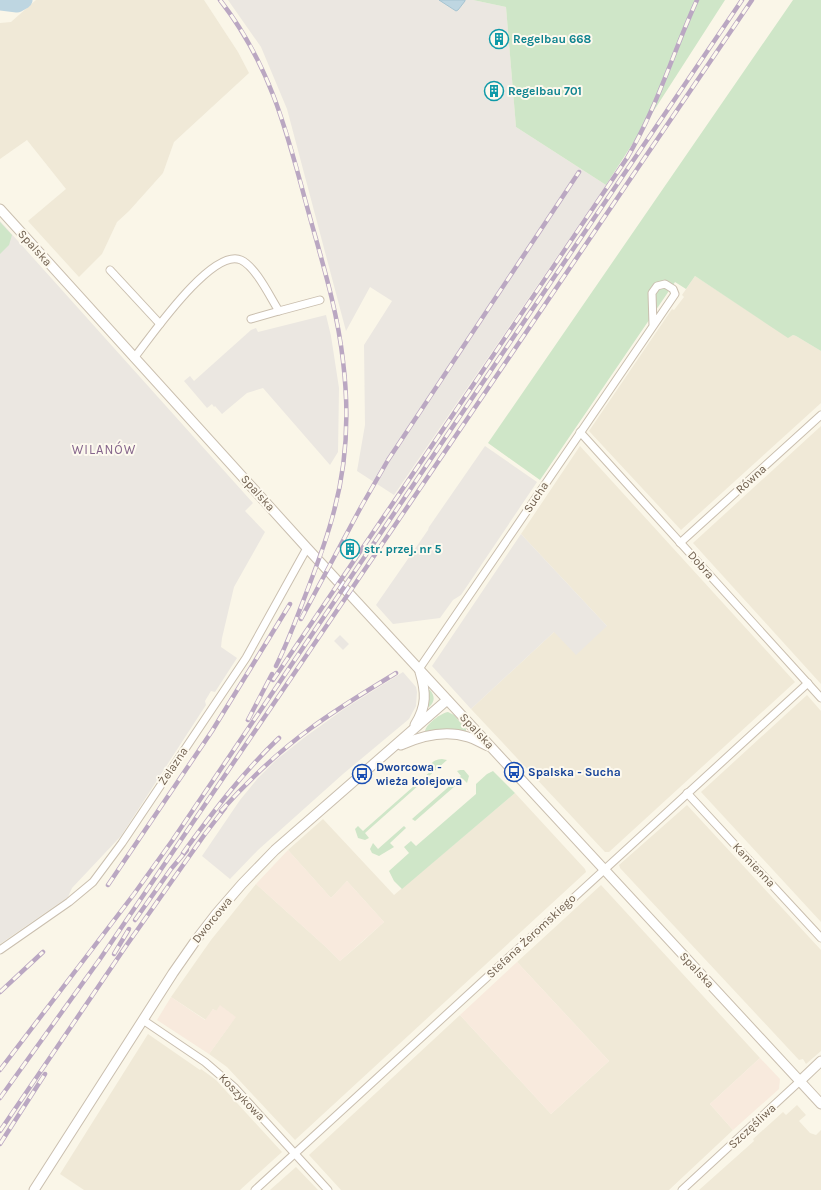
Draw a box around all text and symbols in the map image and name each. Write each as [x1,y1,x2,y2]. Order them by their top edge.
building icon: Regelbau 668 [488,28,510,50]
place label: Regelbau 668 [513,32,592,46]
building icon: Regelbau 701 [483,80,505,102]
place label: Regelbau 701 [508,84,582,98]
street label: Spalska [15,227,55,269]
district label: WILANÓW [72,441,136,457]
street label: Równa [733,462,769,496]
street label: Spalska [238,472,278,514]
street label: Sucha [521,479,551,515]
building icon: str. przej. nr 5 [339,538,361,560]
place label: str. przej. nr 5 [364,542,442,556]
street label: Dobra [685,548,717,582]
street label: Spalska [457,710,497,752]
street label: Żelazna [155,744,191,788]
place label: Dworcowa - wieża kolejowa [376,760,462,788]
bus stop icon: Spalska - Sucha [503,761,525,783]
bus stop icon: Dworcowa - wieża kolejowa [351,763,373,785]
place label: Spalska - Sucha [528,765,621,779]
street label: Kamienna [730,840,778,890]
street label: Stefana Żeromskiego [483,891,579,981]
street label: Dworcowa [189,894,235,946]
street label: Spalska [677,949,717,991]
street label: Koszykowa [216,1071,268,1123]
street label: Szczęśliwa [725,1101,779,1151]

